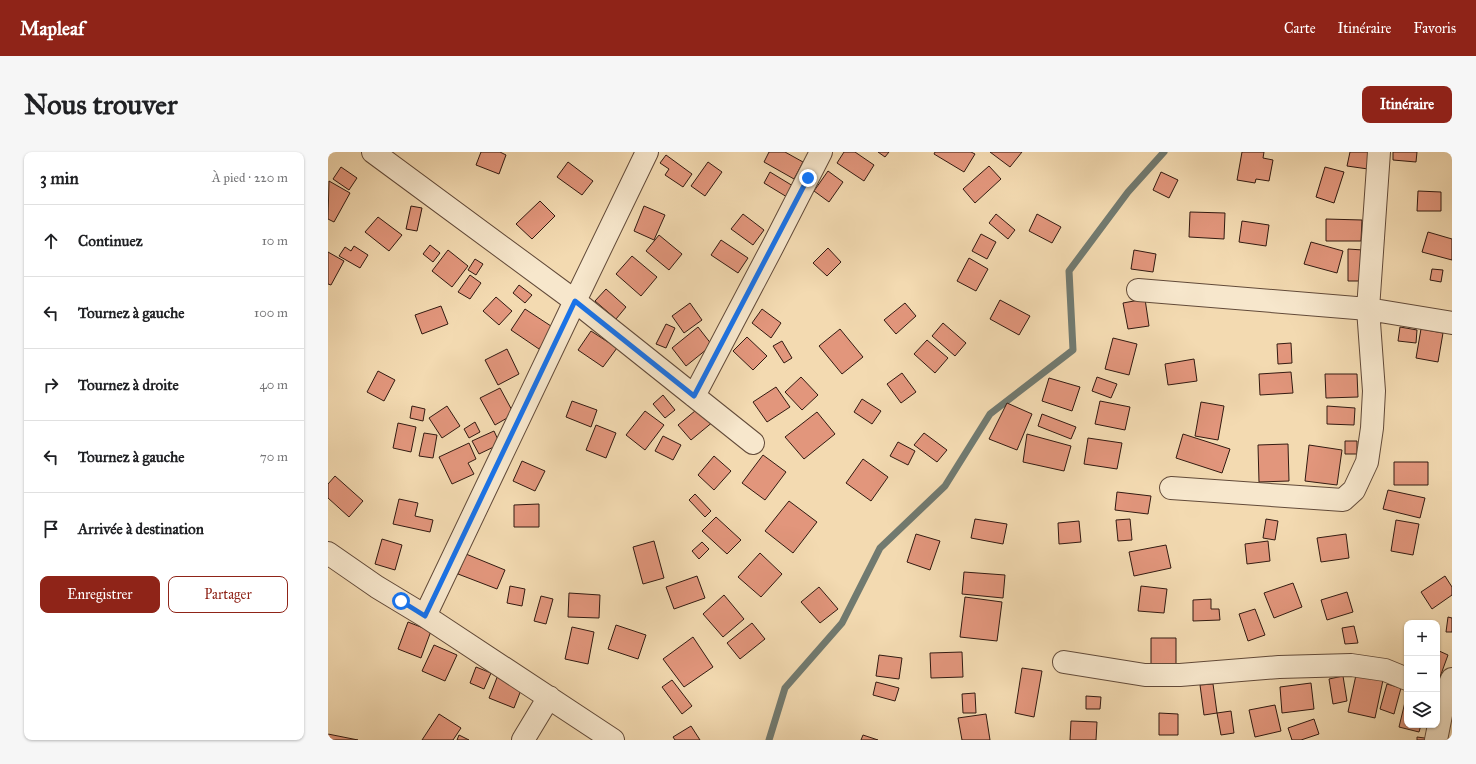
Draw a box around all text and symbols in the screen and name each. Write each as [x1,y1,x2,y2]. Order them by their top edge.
text: Mapleaf [20,17,84,40]
text: Carte [1284,20,1316,37]
text: Itinéraire [1338,20,1391,37]
text: Favoris [1413,20,1456,37]
button: Itinéraire [1362,86,1452,123]
text: Nous trouver [24,87,177,122]
text: 3 min [40,168,79,189]
route end [799,169,817,187]
text: À pied · 220 m [212,170,288,186]
icon: ahead [40,230,62,252]
text: Continuez [78,232,143,250]
text: 10 m [262,233,288,249]
icon: left [40,302,62,324]
text: Tournez à gauche [78,304,185,322]
text: 100 m [254,305,288,321]
icon: right [40,374,62,396]
text: Tournez à droite [78,376,179,394]
text: 40 m [259,377,288,393]
icon: left [40,446,62,468]
text: Tournez à gauche [78,448,185,466]
text: 70 m [260,449,288,465]
icon: arrive [40,518,62,540]
text: Arrivée à destination [78,520,204,538]
button: Enregistrer [40,576,160,613]
button: Partager [168,576,288,613]
route start [392,592,410,610]
map controls [1404,620,1440,728]
button: + [1404,620,1440,656]
button: − [1404,656,1440,692]
button: layers [1404,692,1440,728]

